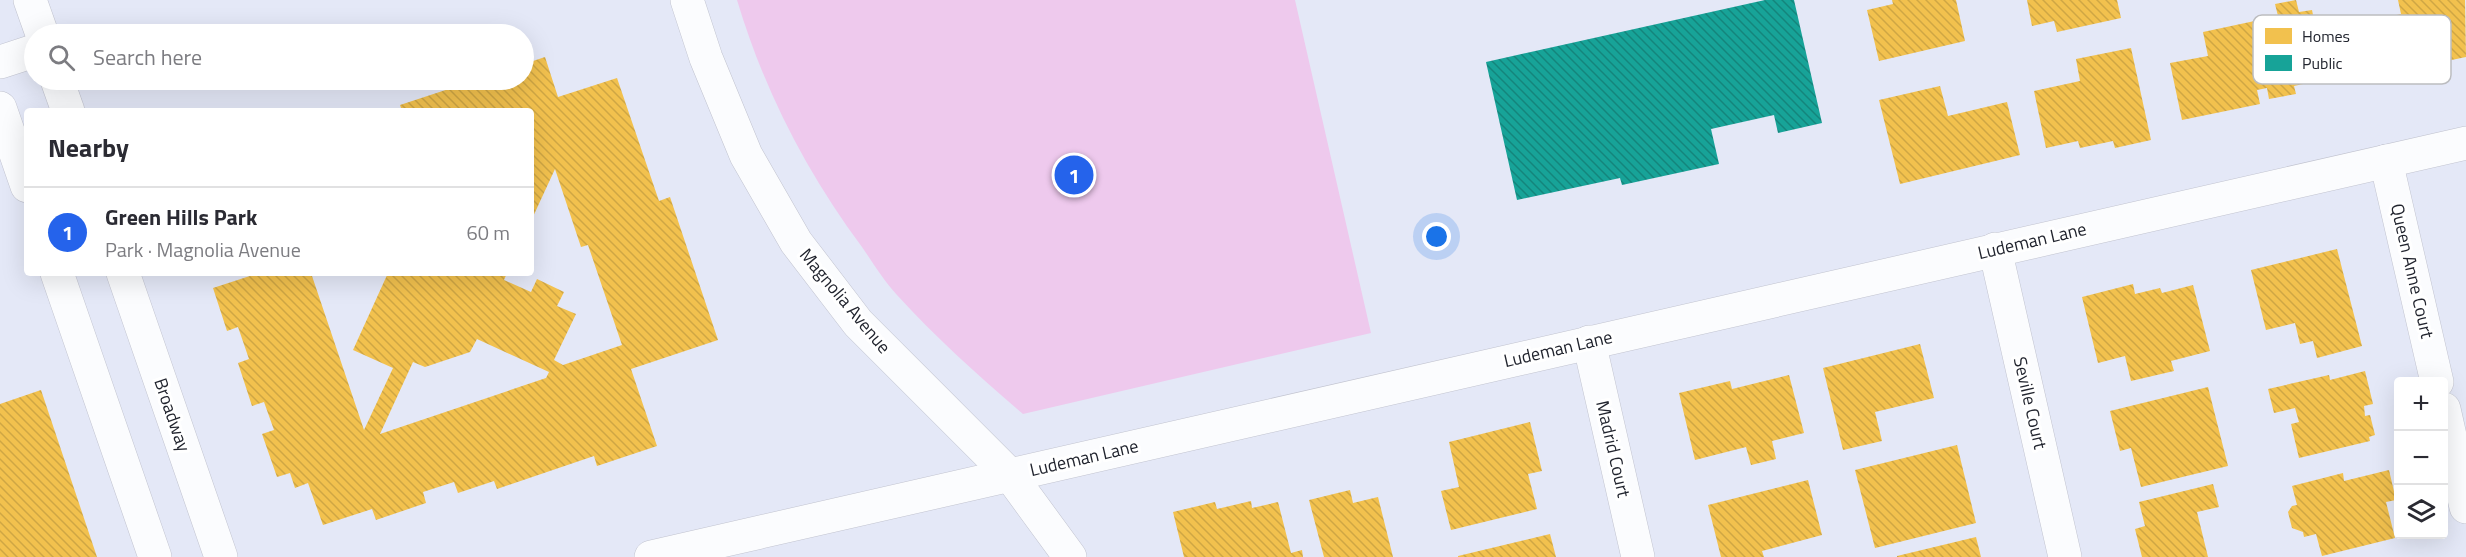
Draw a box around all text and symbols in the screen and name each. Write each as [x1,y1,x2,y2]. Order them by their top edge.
legend [2253,15,2451,84]
search box [24,24,534,90]
text: Homes [2302,24,2350,48]
text: Search here [93,40,202,74]
icon: search [45,41,78,74]
text: Public [2302,51,2343,75]
text: Nearby [48,128,129,167]
pin: 1 [1054,152,1094,198]
text: Green Hills Park [105,200,257,234]
street label: Queen Anne Court [2384,201,2441,342]
street label: Ludeman Lane [1975,215,2089,266]
text: 1 [62,217,73,248]
text: 60 m [466,217,510,248]
your location [1422,222,1451,251]
text: Park · Magnolia Avenue [105,234,301,265]
street label: Magnolia Avenue [793,242,897,359]
street label: Ludeman Lane [1501,323,1615,374]
street label: Seville Court [2007,354,2054,452]
street label: Broadway [147,374,198,456]
map controls [2394,377,2448,539]
button: + [2394,377,2448,431]
street label: Madrid Court [1589,398,1638,501]
button: − [2394,431,2448,485]
street label: Ludeman Lane [1027,432,1141,483]
button: layers [2394,485,2448,539]

